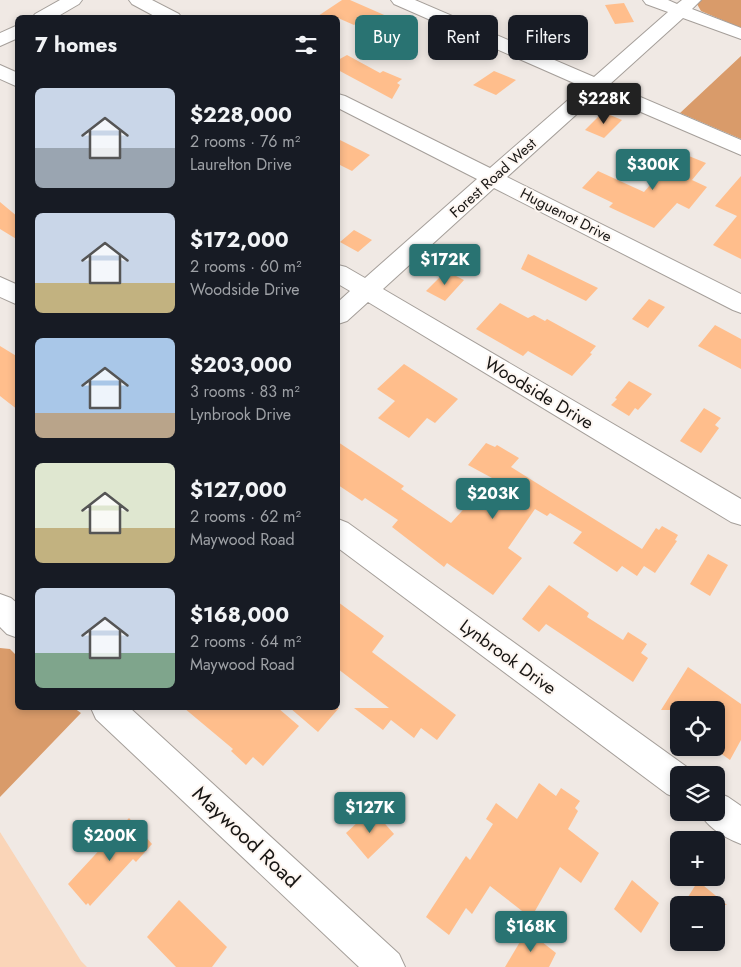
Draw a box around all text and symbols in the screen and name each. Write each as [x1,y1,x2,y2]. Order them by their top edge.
chip: Buy [355,15,418,60]
chip: Rent [428,15,498,60]
chip: Filters [508,15,588,60]
text: 7 homes [35,30,117,60]
icon: filters [292,31,320,59]
pin: $228K [569,82,639,125]
text: $228K [578,87,630,110]
text: $228,000 [190,100,292,130]
icon: home [75,108,135,168]
text: 2 rooms · 76 m² [190,130,300,153]
street label: Forest Road West [445,133,541,223]
pin: $300K [618,148,688,191]
text: Laurelton Drive [190,153,292,176]
text: $300K [627,153,679,176]
street label: Huguenot Drive [516,182,616,248]
text: $172,000 [190,225,289,255]
icon: home [75,233,135,293]
pin: $172K [410,244,480,286]
text: $172K [420,248,470,271]
text: 2 rooms · 60 m² [190,255,302,278]
text: Woodside Drive [190,278,300,301]
text: $203,000 [190,350,292,380]
street label: Woodside Drive [480,350,598,436]
icon: home [75,358,135,418]
text: 3 rooms · 83 m² [190,380,300,403]
text: Lynbrook Drive [190,403,291,426]
text: $127,000 [190,475,287,505]
pin: $203K [458,478,528,520]
text: $203K [467,482,519,505]
icon: home [75,483,135,543]
text: 2 rooms · 62 m² [190,505,301,528]
text: Maywood Road [190,528,295,551]
text: $168,000 [190,600,289,630]
icon: home [75,608,135,668]
street label: Lynbrook Drive [454,613,562,701]
text: 2 rooms · 64 m² [190,630,301,653]
text: Maywood Road [190,653,295,676]
map controls [670,701,725,951]
button: locate [670,701,725,756]
button: layers [670,766,725,821]
street label: Maywood Road [186,779,306,895]
pin: $127K [335,792,405,834]
text: $127K [345,796,395,819]
pin: $200K [75,820,145,862]
text: $200K [84,824,136,847]
button: + [670,831,725,886]
button: − [670,896,725,951]
pin: $168K [496,910,566,953]
text: $168K [506,915,556,938]

